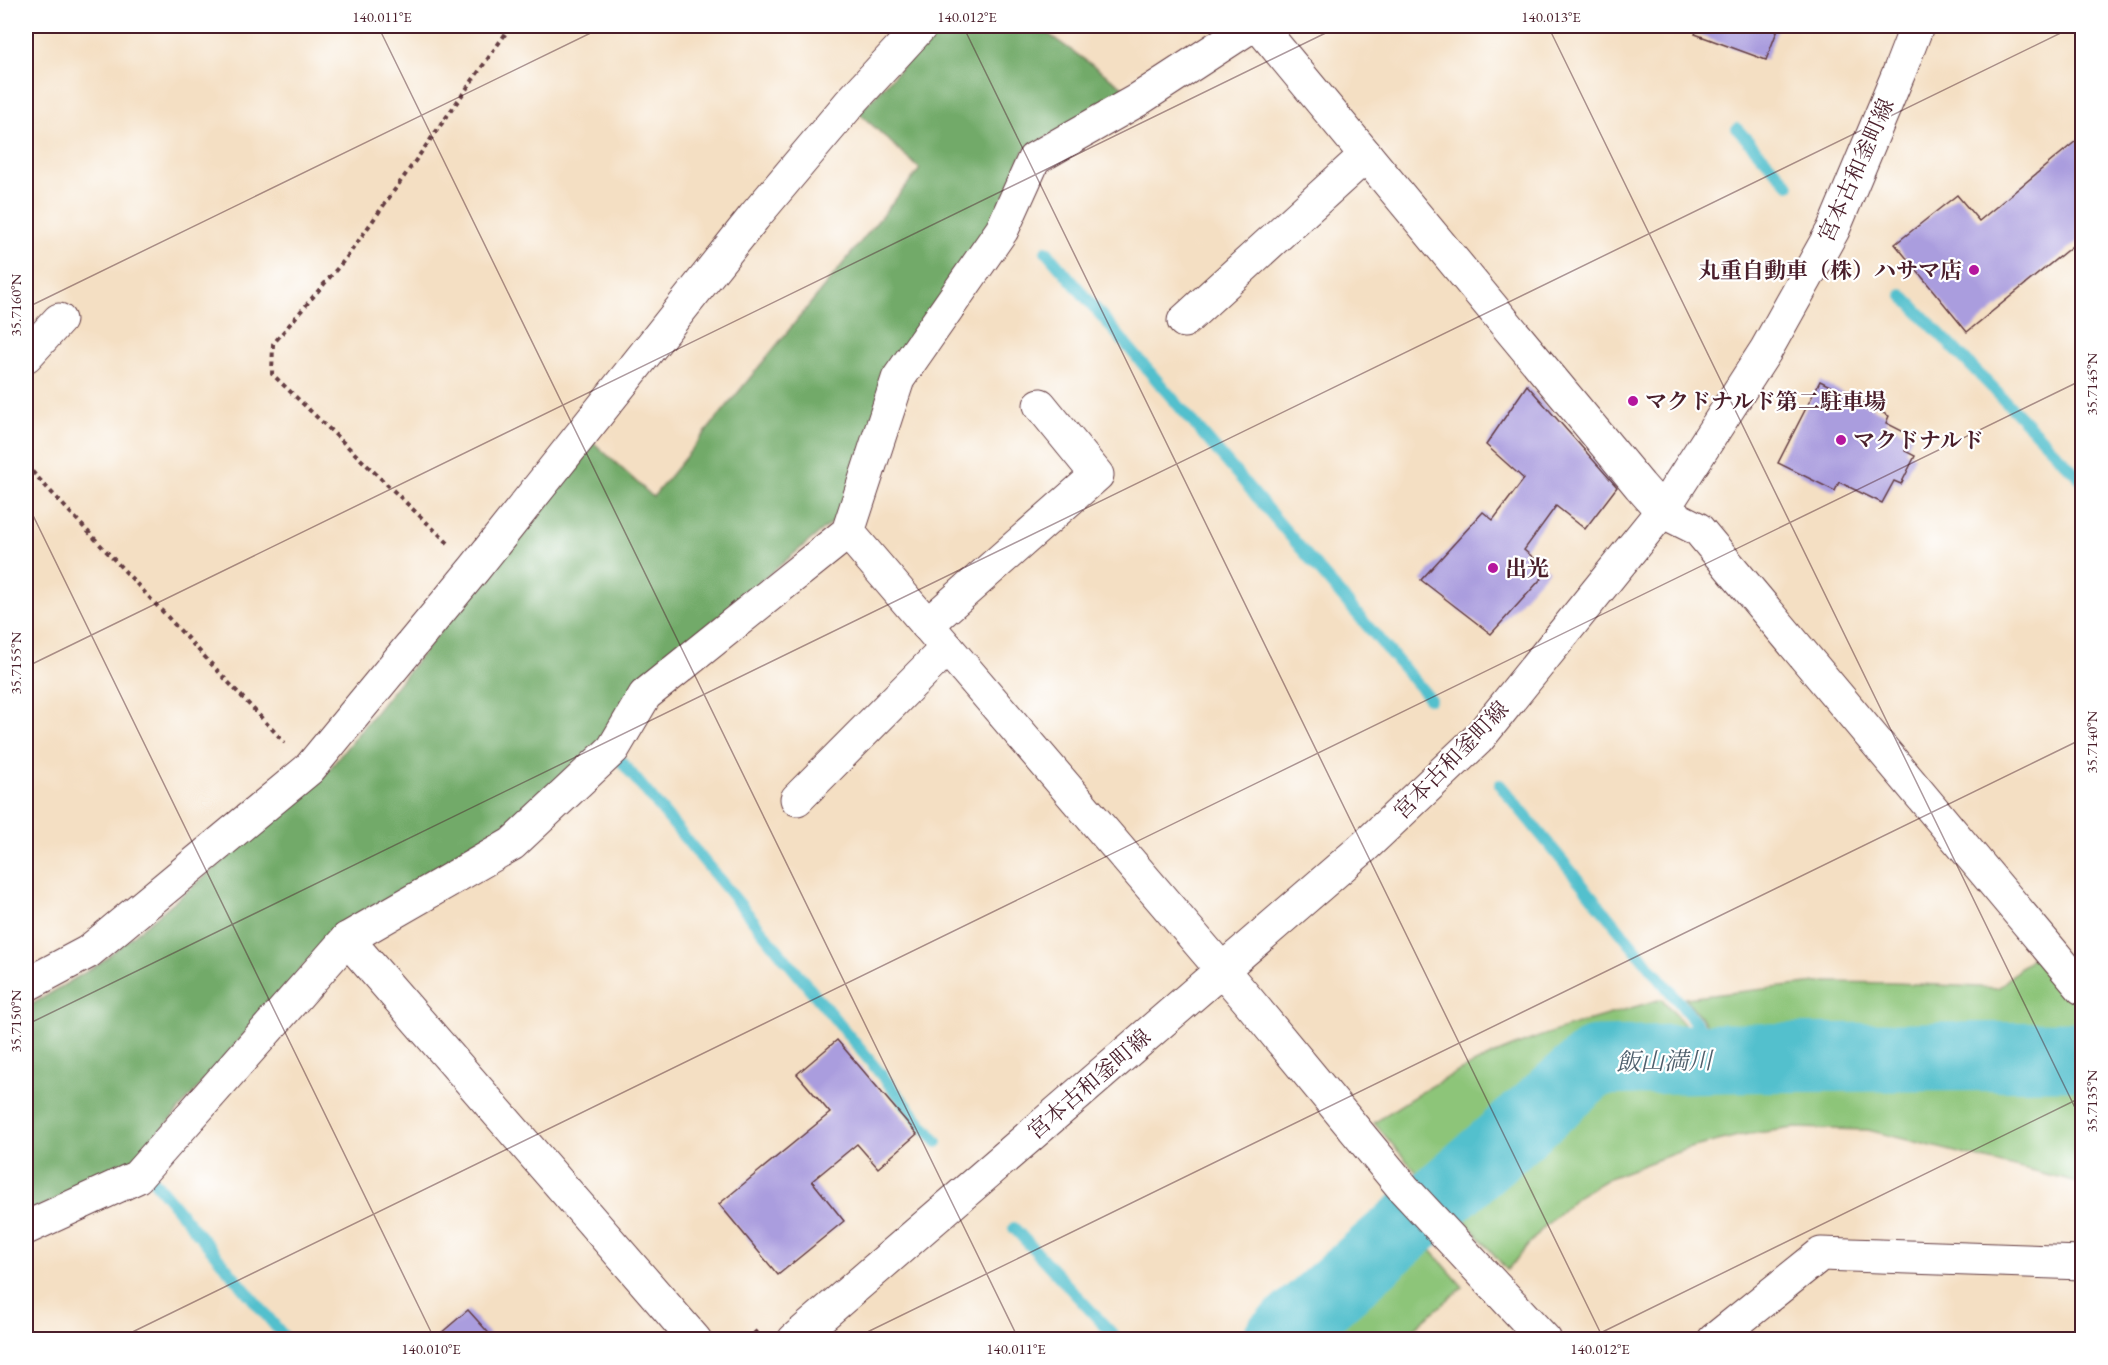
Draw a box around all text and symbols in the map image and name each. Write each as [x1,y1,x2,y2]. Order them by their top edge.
text: 140.011°E [352,7,412,26]
text: 140.012°E [937,7,997,26]
text: 140.013°E [1521,7,1581,26]
street label: 宮本古和釜町線 [1811,94,1901,246]
place label: 丸重自動車（株）ハサマ店 [1698,256,1962,285]
marker: 丸重自動車（株）ハサマ店 [1967,263,1981,277]
text: 35.7160°N [6,273,25,336]
text: 35.7145°N [2082,352,2101,415]
place label: マクドナルド第二駐車場 [1645,387,1886,416]
marker: マクドナルド第二駐車場 [1626,394,1640,408]
place label: マクドナルド [1853,426,1984,455]
marker: マクドナルド [1834,433,1848,447]
place label: 出光 [1505,554,1549,583]
marker: 出光 [1486,561,1500,575]
text: 35.7155°N [6,631,25,694]
street label: 宮本古和釜町線 [1387,695,1515,825]
text: 35.7140°N [2082,710,2101,773]
text: 35.7150°N [6,989,25,1052]
street label: 宮本古和釜町線 [1021,1023,1157,1145]
water label: 飯山満川 [1616,1045,1715,1077]
text: 35.7135°N [2082,1069,2101,1132]
text: 140.010°E [401,1339,461,1358]
text: 140.011°E [986,1339,1046,1358]
text: 140.012°E [1570,1339,1630,1358]

